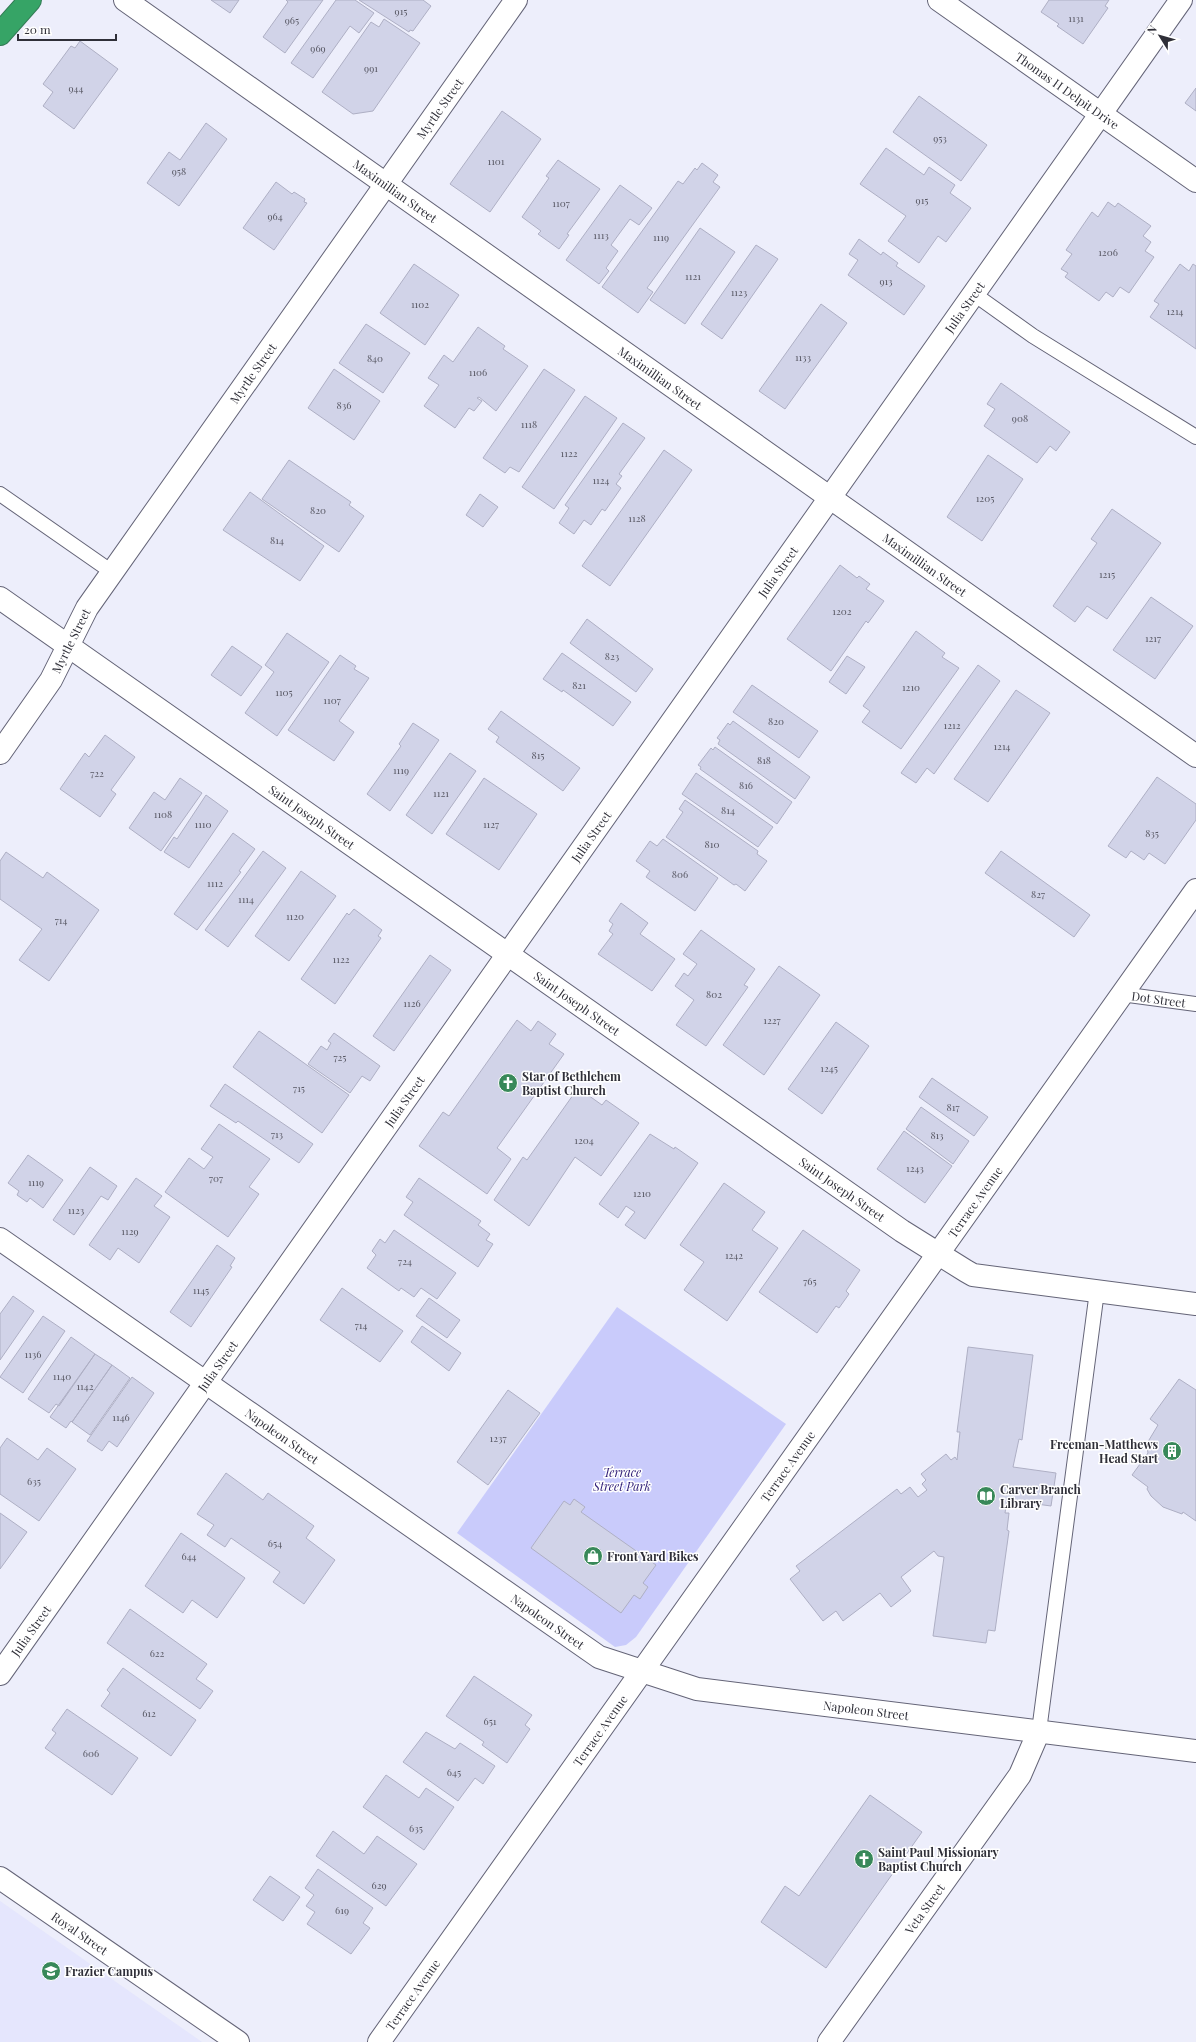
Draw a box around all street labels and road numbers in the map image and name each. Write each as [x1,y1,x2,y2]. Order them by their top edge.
street label: Thomas H Delpit Drive [1012,48,1122,132]
street label: Myrtle Street [413,74,467,142]
street label: Maximillian Street [350,156,441,226]
street label: Julia Street [940,278,988,336]
street label: Myrtle Street [226,339,280,407]
street label: Maximillian Street [615,343,706,413]
street label: Maximillian Street [880,529,971,600]
street label: Julia Street [754,542,802,601]
street label: Myrtle Street [48,605,94,676]
street label: Saint Joseph Street [266,781,359,853]
street label: Julia Street [567,807,615,866]
street label: Saint Joseph Street [531,967,624,1039]
street label: Dot Street [1131,987,1188,1011]
street label: Julia Street [380,1072,428,1131]
street label: Saint Joseph Street [796,1153,889,1225]
street label: Terrace Avenue [944,1163,1006,1241]
street label: Julia Street [193,1337,241,1395]
street label: Napoleon Street [242,1405,323,1467]
street label: Terrace Avenue [757,1427,818,1505]
street label: Napoleon Street [508,1590,588,1653]
street label: Julia Street [6,1601,54,1660]
street label: Terrace Avenue [569,1692,631,1769]
street label: Napoleon Street [822,1697,911,1723]
street label: Veta Street [900,1880,948,1938]
street label: Royal Street [49,1908,112,1958]
street label: Terrace Avenue [382,1956,443,2034]

